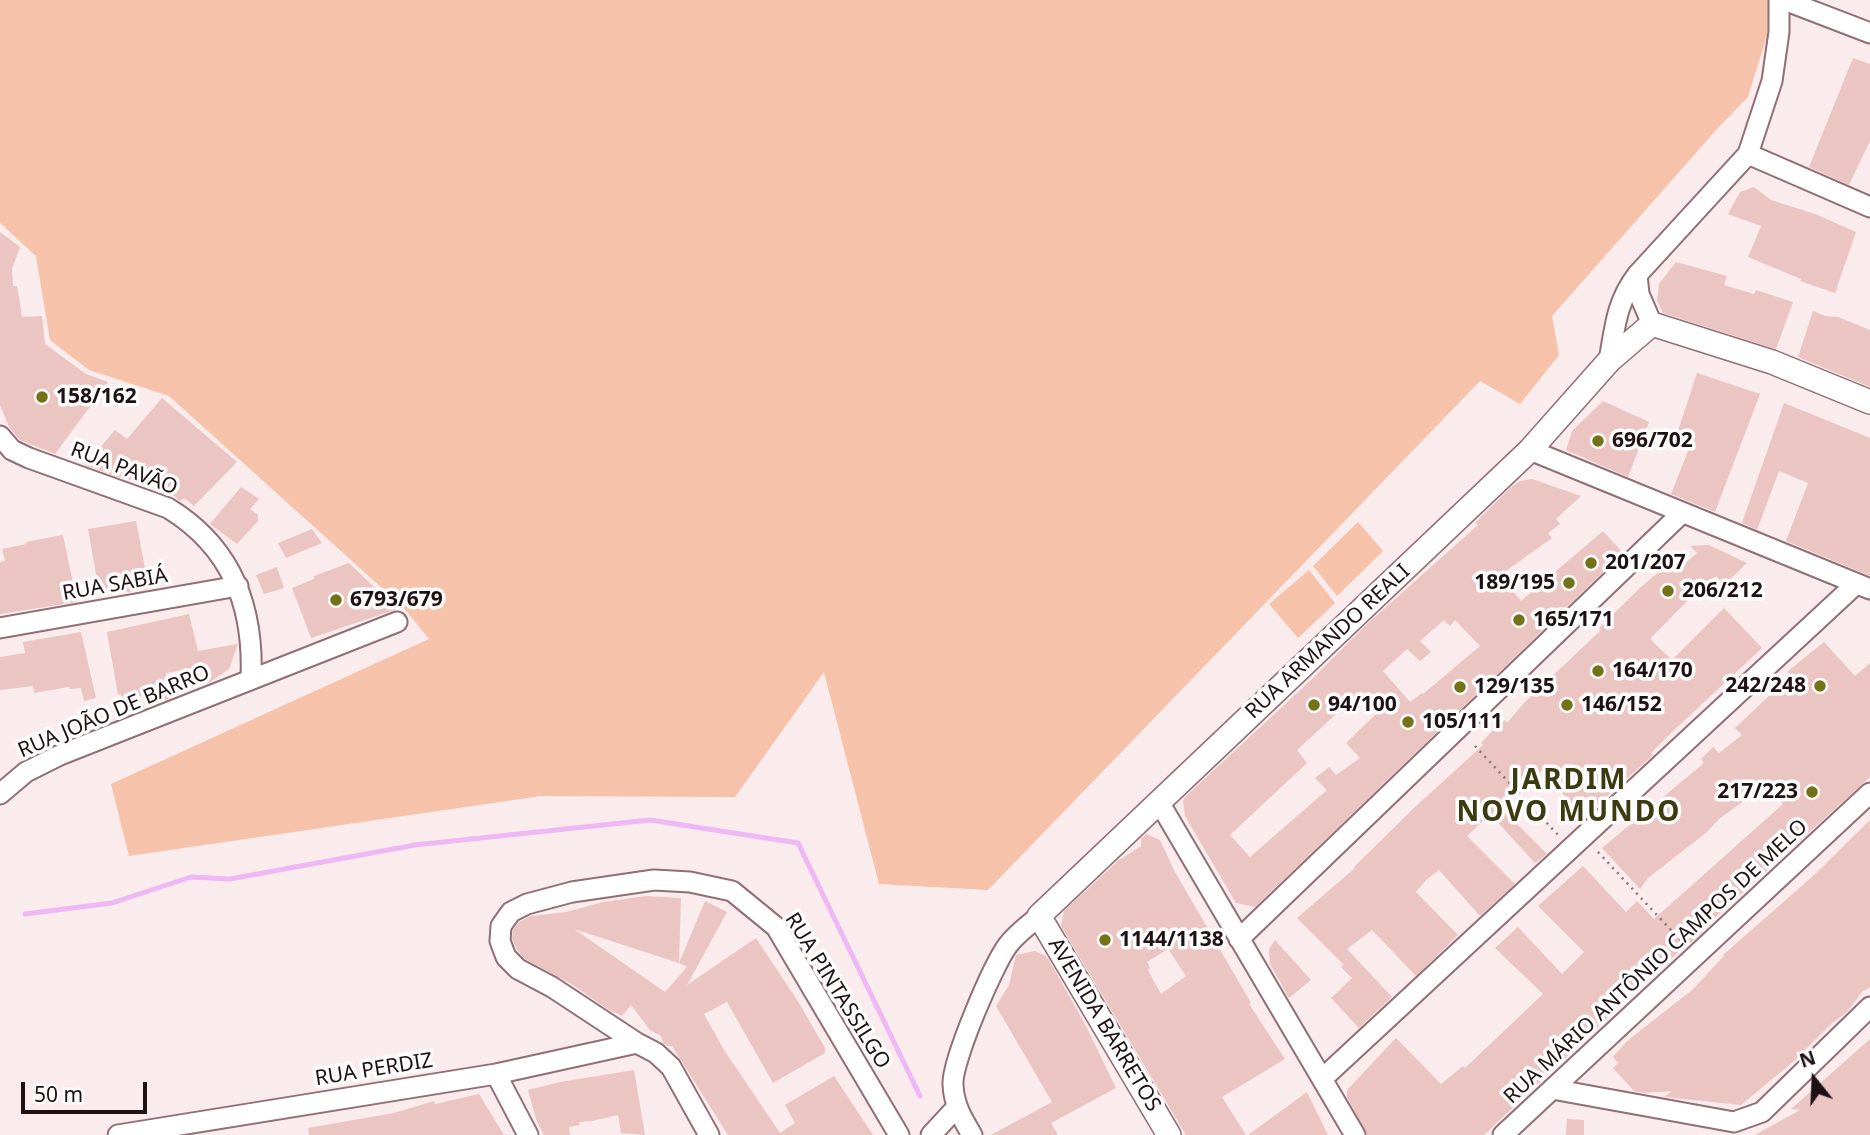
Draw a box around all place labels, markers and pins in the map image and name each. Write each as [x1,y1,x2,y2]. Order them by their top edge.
place label: 158/162 [56,384,137,410]
marker: 158/162 [34,389,50,405]
place label: 696/702 [1612,428,1693,454]
marker: 696/702 [1590,433,1606,449]
place label: 201/207 [1605,550,1686,576]
marker: 201/207 [1583,555,1599,571]
place label: 189/195 [1474,570,1555,596]
marker: 189/195 [1561,575,1577,591]
place label: 206/212 [1682,578,1763,604]
marker: 206/212 [1660,583,1676,599]
place label: 6793/679 [350,587,443,613]
marker: 6793/679 [328,592,344,608]
place label: 165/171 [1533,607,1614,633]
marker: 165/171 [1511,612,1527,628]
place label: 164/170 [1612,658,1693,684]
marker: 164/170 [1590,663,1606,679]
place label: 242/248 [1725,673,1806,699]
place label: 129/135 [1474,674,1555,700]
marker: 242/248 [1812,678,1828,694]
marker: 129/135 [1452,679,1468,695]
place label: 94/100 [1328,692,1397,718]
place label: 146/152 [1581,692,1662,718]
marker: 94/100 [1306,697,1322,713]
marker: 146/152 [1559,697,1575,713]
place label: 105/111 [1422,709,1503,735]
marker: 105/111 [1400,714,1416,730]
place label: 217/223 [1717,779,1798,805]
marker: 217/223 [1804,784,1820,800]
place label: 1144/1138 [1119,927,1224,953]
marker: 1144/1138 [1097,932,1113,948]

